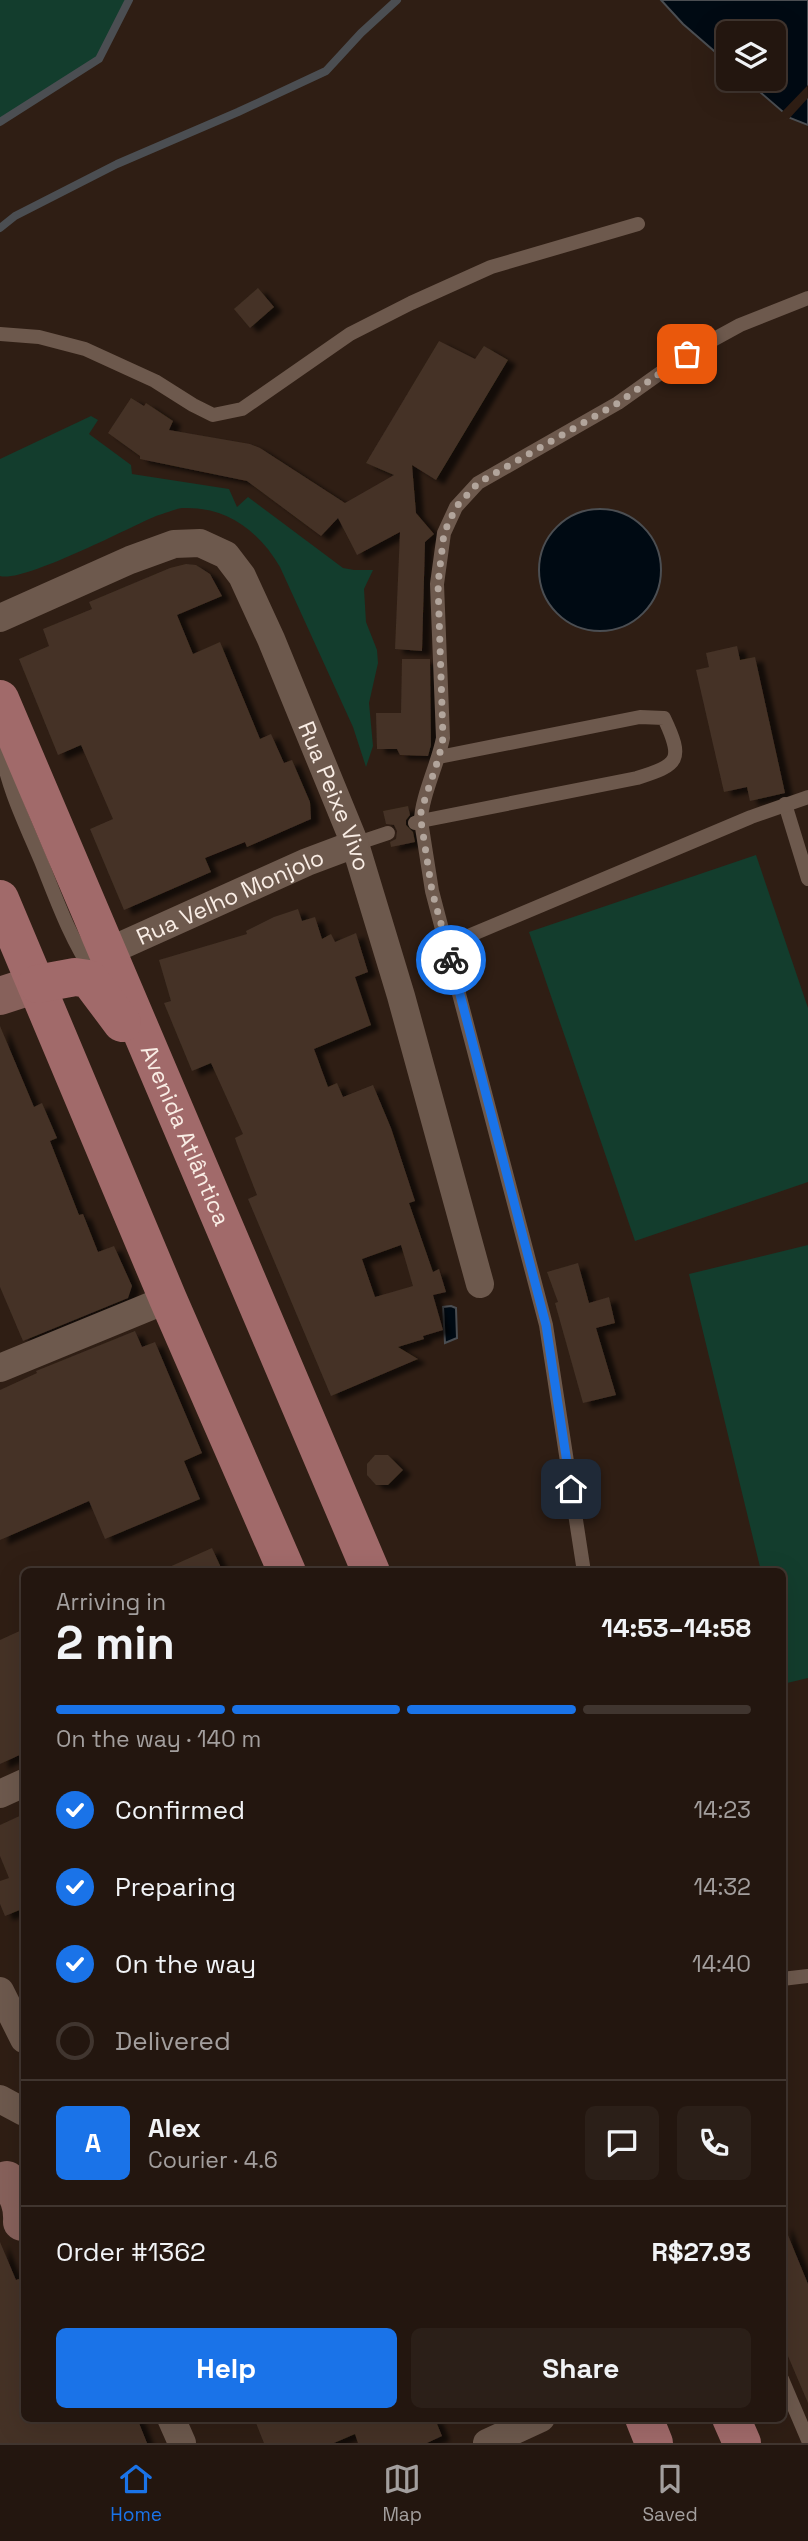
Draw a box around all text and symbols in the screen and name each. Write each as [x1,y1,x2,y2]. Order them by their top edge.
map controls [716,21,786,91]
button: layers [716,21,786,91]
pin [657,324,717,384]
icon: bag [668,335,706,373]
street label: Rua Peixe Vivo [291,717,377,874]
street label: Rua Velho Monjolo [132,842,328,952]
courier [416,925,486,995]
icon: bike [432,941,470,979]
street label: Avenida Atlântica [134,1040,237,1230]
pin [541,1459,601,1519]
icon: home [552,1470,590,1508]
text: Arriving in [56,1587,166,1617]
text: 14:53–14:58 [601,1611,751,1645]
text: 2 min [56,1614,175,1672]
text: On the way · 140 m [56,1724,261,1754]
icon: check [56,1791,94,1829]
text: Confirmed [115,1793,245,1827]
text: 14:23 [694,1795,751,1825]
icon: check [56,1868,94,1906]
text: Preparing [115,1870,236,1904]
text: 14:32 [693,1872,751,1902]
icon: check [56,1945,94,1983]
text: On the way [115,1947,256,1981]
text: 14:40 [692,1949,751,1979]
text: Delivered [115,2024,231,2058]
button: chat [585,2106,659,2180]
button: phone [677,2106,751,2180]
text: Alex [148,2111,201,2145]
text: A [85,2126,101,2160]
text: Courier · 4.6 [148,2145,278,2175]
text: Order #1362 [56,2235,206,2269]
text: R$27.93 [651,2235,751,2269]
button: Help [56,2328,397,2408]
button: Share [411,2328,751,2408]
tab: Home [110,2460,162,2527]
tab: Map [382,2460,422,2527]
tab: Saved [642,2460,698,2527]

